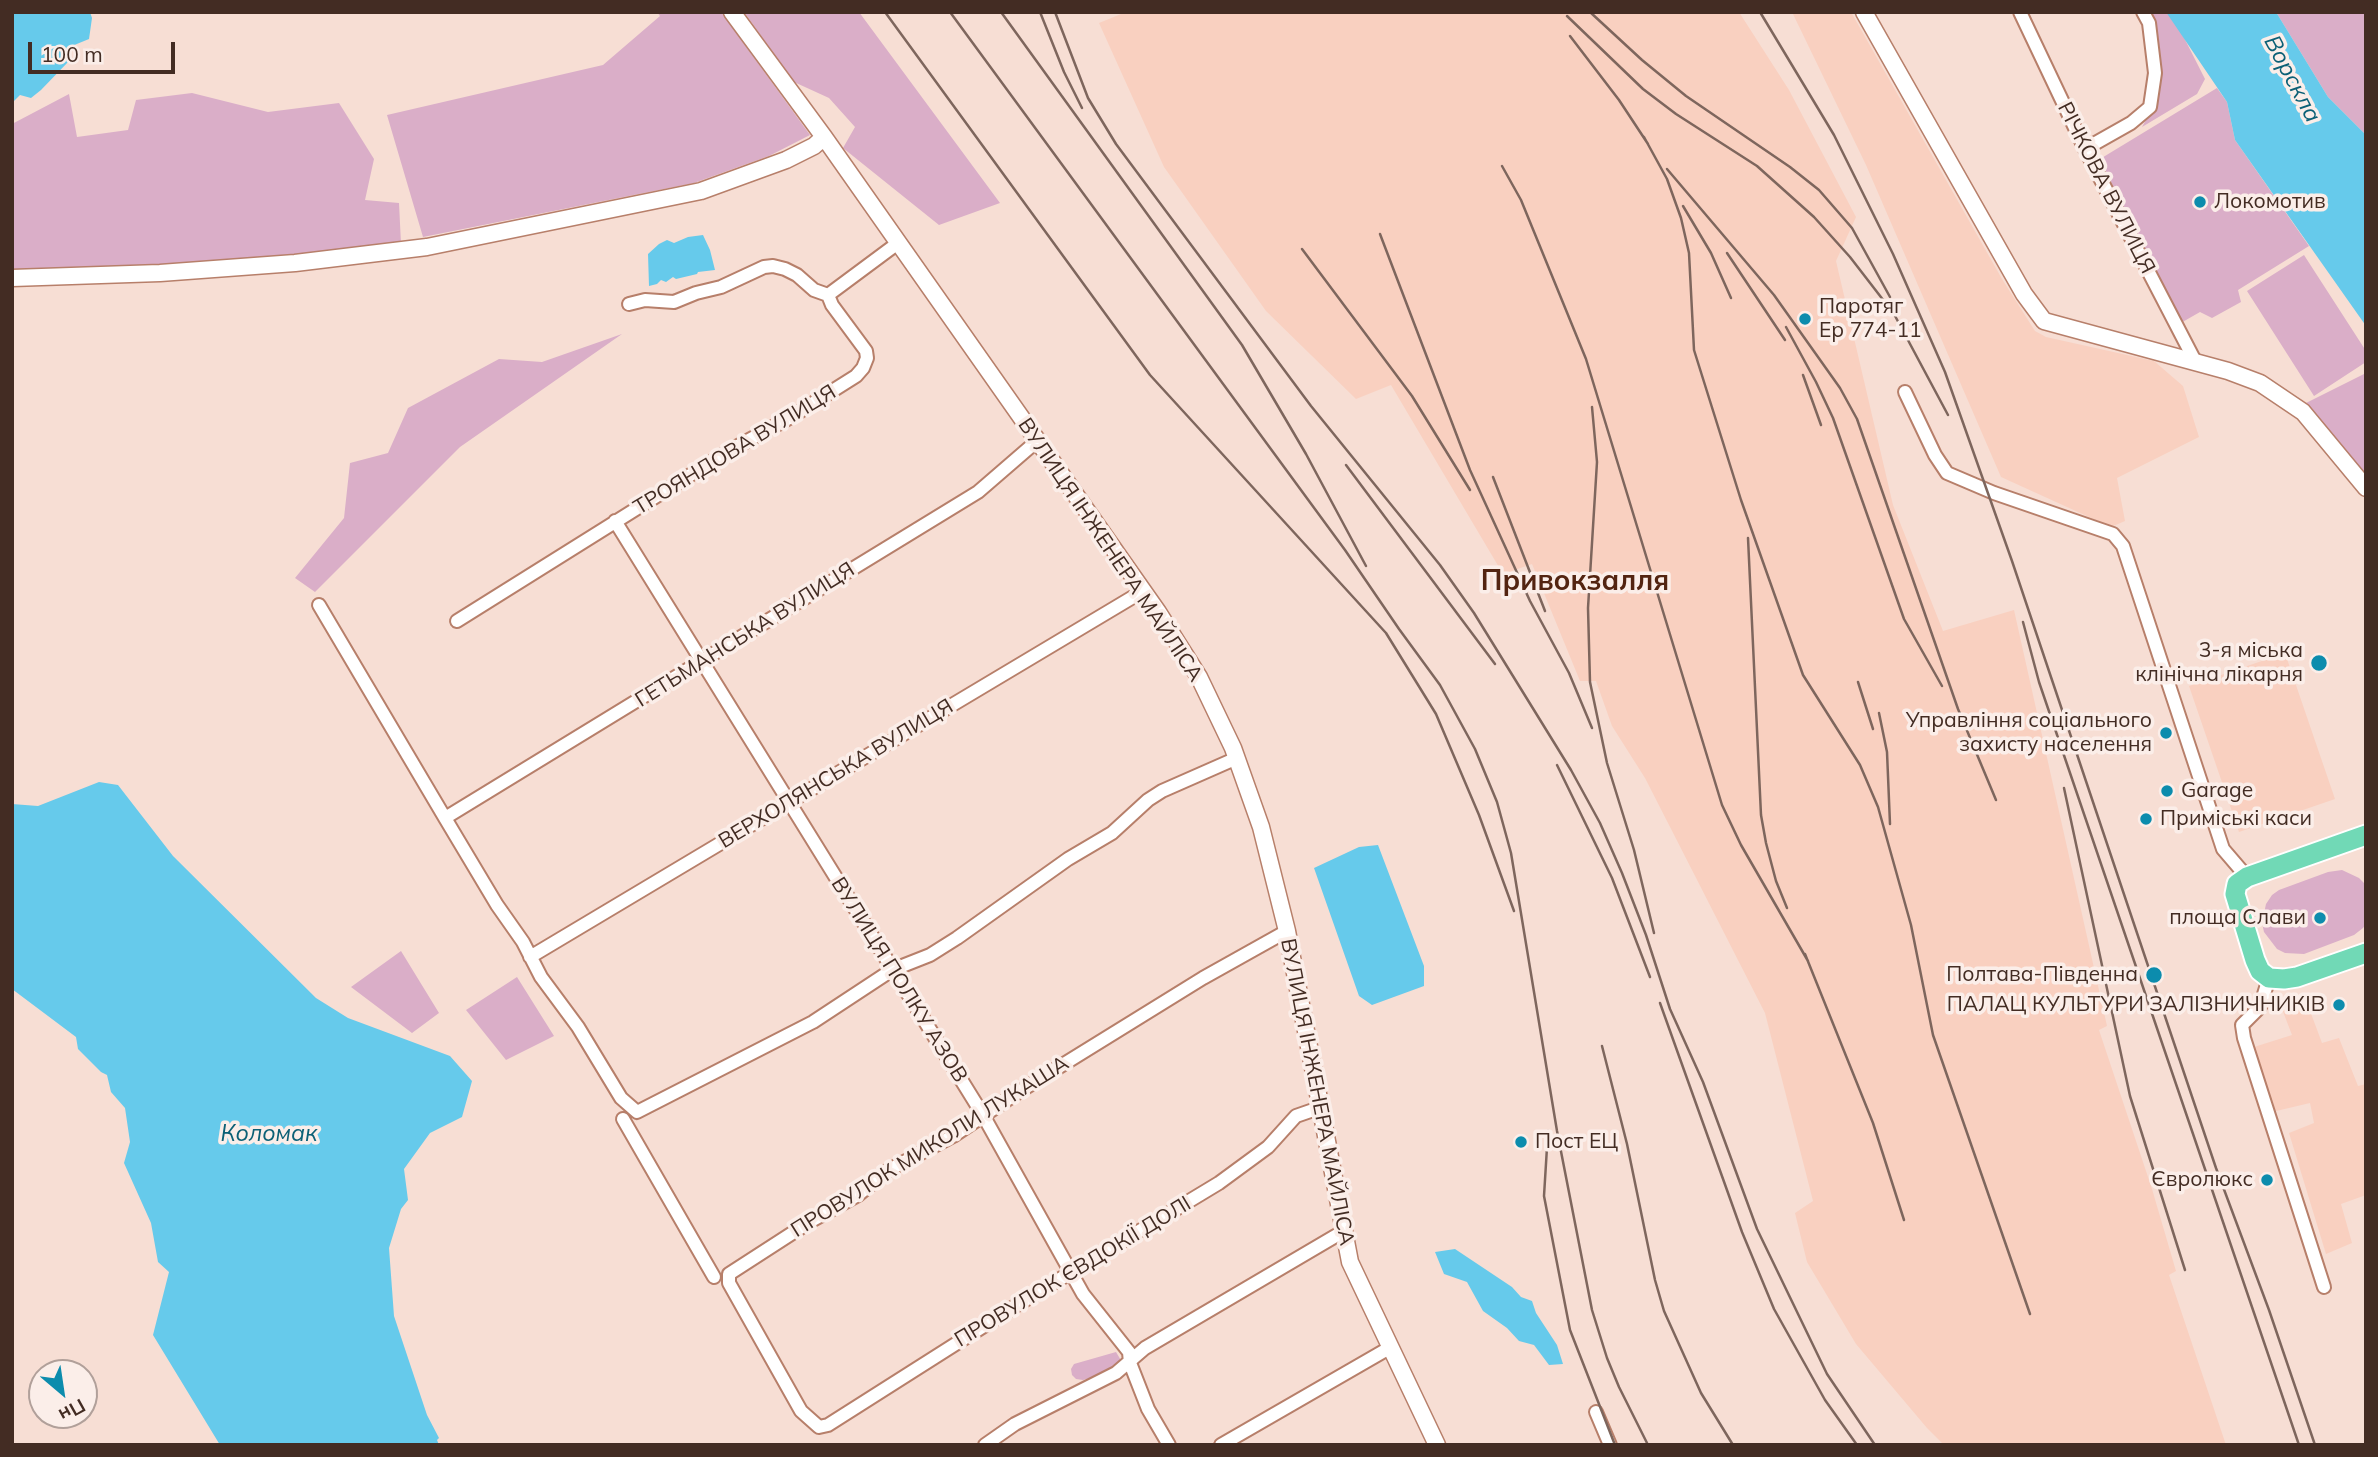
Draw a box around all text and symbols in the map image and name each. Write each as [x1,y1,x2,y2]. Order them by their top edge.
scale bar [32,28,178,72]
water label: Ворскла [2258,31,2326,127]
text: 100 m [41,41,103,67]
street label: РІЧКОВА ВУЛИЦЯ [2052,98,2160,278]
place label: Локомотив [2214,189,2326,215]
marker: Локомотив [2192,194,2208,210]
place label: Паротяг Ер 774-11 [1819,294,1922,344]
marker: Паротяг Ер 774-11 [1797,311,1813,327]
street label: ТРОЯНДОВА ВУЛИЦЯ [629,380,841,520]
street label: ВУЛИЦЯ ІНЖЕНЕРА МАЙЛІСА [1012,413,1208,687]
street label: ГЕТЬМАНСЬКА ВУЛИЦЯ [631,557,859,713]
district label: Привокзалля [1481,565,1669,599]
place label: 3-я міська клінічна лікарня [2135,638,2303,688]
marker: 3-я міська клінічна лікарня [2309,653,2329,673]
street label: ВЕРХОЛЯНСЬКА ВУЛИЦЯ [714,694,958,854]
place label: Управління соціального захисту населення [1906,708,2152,758]
marker: Управління соціального захисту населення [2158,725,2174,741]
place label: Garage [2181,778,2253,804]
marker: Garage [2159,783,2175,799]
place label: Приміські каси [2160,806,2312,832]
marker: Приміські каси [2138,811,2154,827]
street label: ВУЛИЦЯ ПОЛКУ АЗОВ [825,873,973,1087]
place label: площа Слави [2169,905,2306,931]
marker: площа Слави [2312,910,2328,926]
street label: ВУЛИЦЯ ІНЖЕНЕРА МАЙЛІСА [1275,936,1359,1248]
place label: Полтава-Південна [1946,962,2138,988]
marker: Полтава-Південна [2144,965,2164,985]
place label: ПАЛАЦ КУЛЬТУРИ ЗАЛIЗНИЧНИКIВ [1947,992,2325,1018]
marker: ПАЛАЦ КУЛЬТУРИ ЗАЛIЗНИЧНИКIВ [2331,997,2347,1013]
street label: ПРОВУЛОК МИКОЛИ ЛУКАША [787,1051,1073,1243]
water label: Коломак [221,1120,317,1148]
place label: Пост ЕЦ [1535,1129,1618,1155]
marker: Пост ЕЦ [1513,1134,1529,1150]
place label: Євролюкс [2151,1167,2253,1193]
marker: Євролюкс [2259,1172,2275,1188]
street label: ПРОВУЛОК ЄВДОКІЇ ДОЛІ [950,1191,1196,1353]
north arrow [28,1359,98,1429]
text: Пн [55,1394,90,1428]

